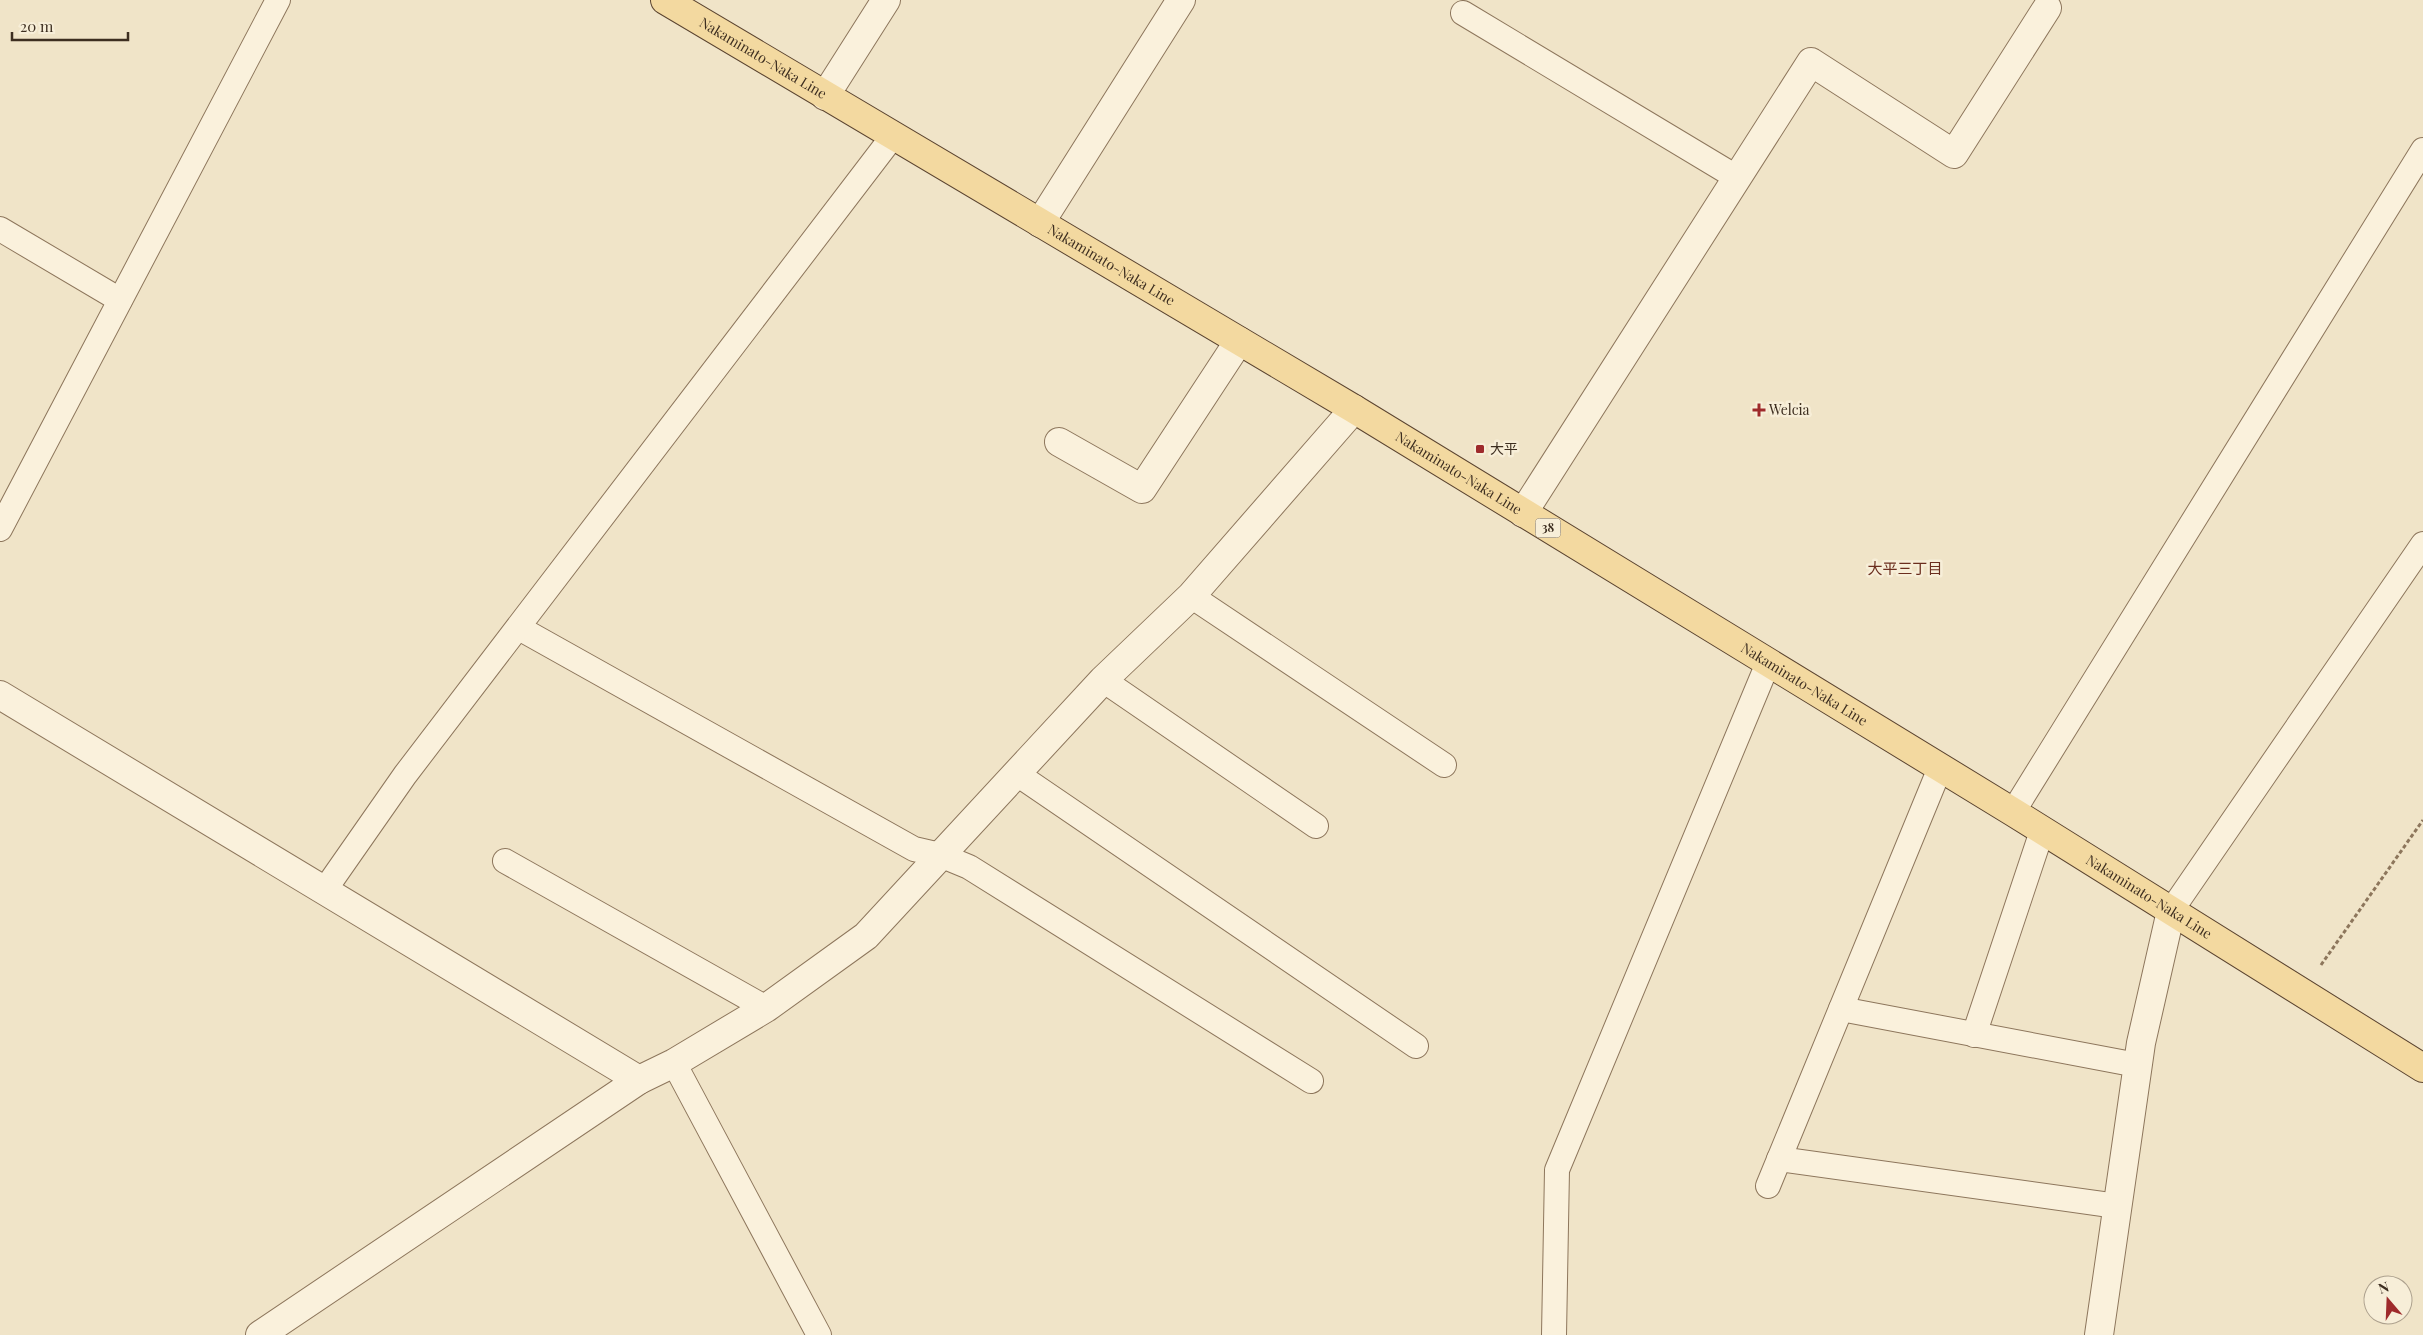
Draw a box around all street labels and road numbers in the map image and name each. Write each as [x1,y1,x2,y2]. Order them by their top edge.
street label: Nakaminato-Naka Line [696,13,830,103]
street label: Nakaminato-Naka Line [1044,219,1179,310]
street label: Nakaminato-Naka Line [1392,427,1526,519]
road number: 38 [1536,518,1560,538]
street label: Nakaminato-Naka Line [1738,638,1871,730]
street label: Nakaminato-Naka Line [2083,850,2216,943]

